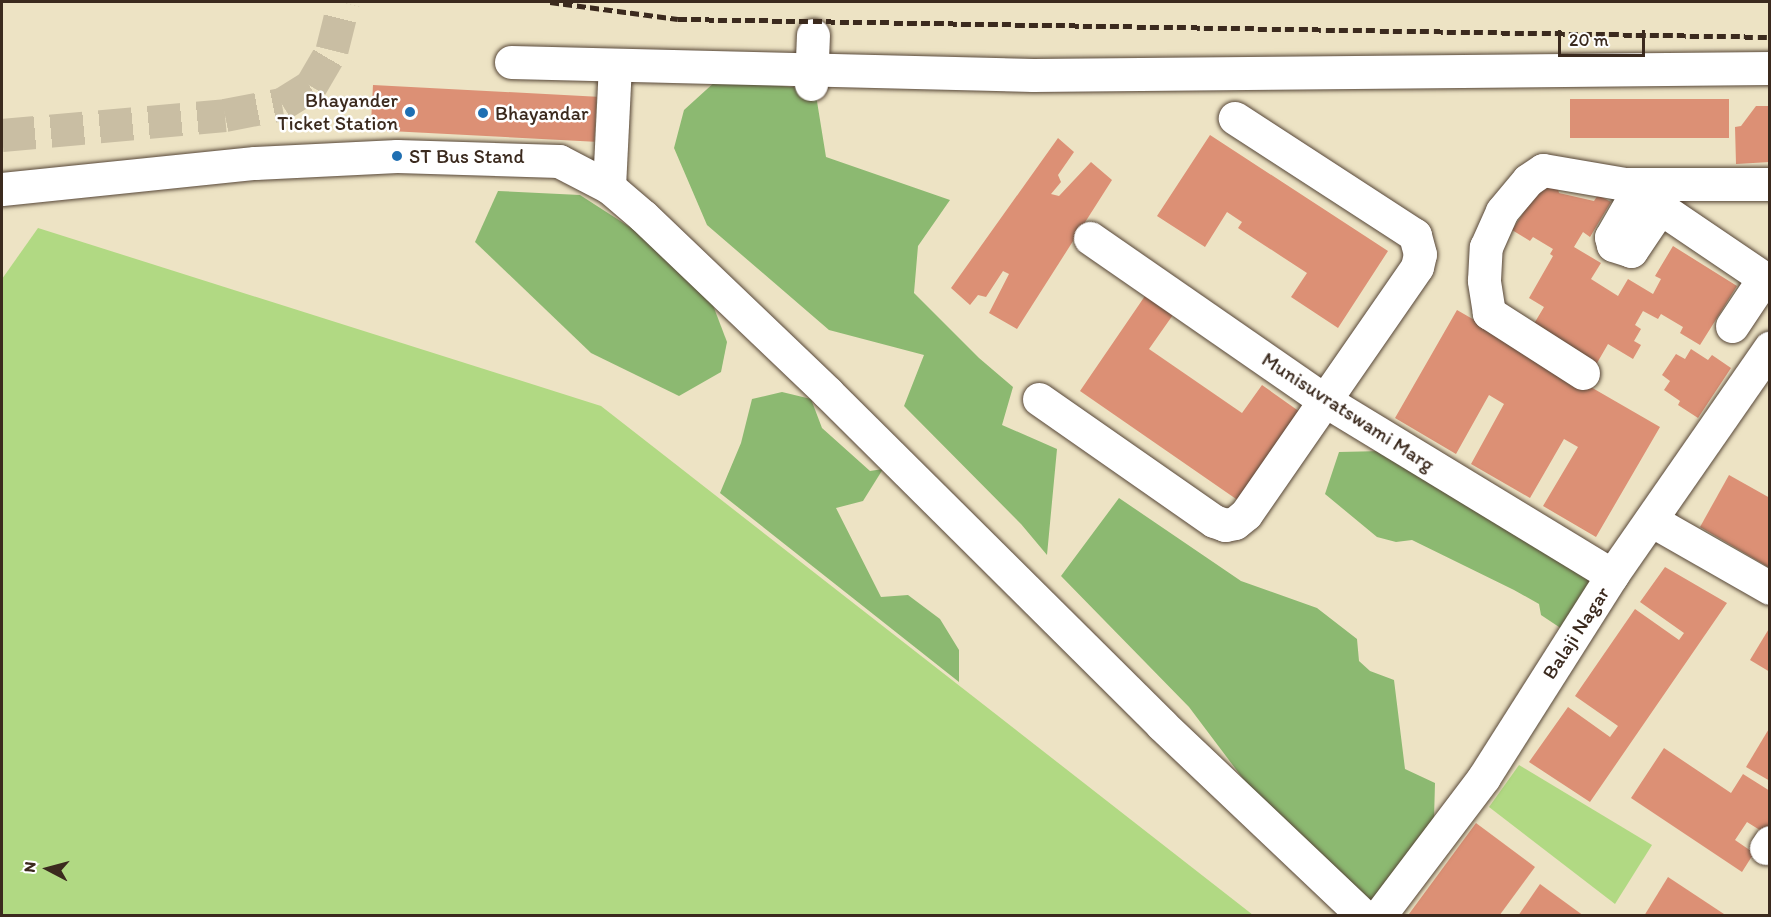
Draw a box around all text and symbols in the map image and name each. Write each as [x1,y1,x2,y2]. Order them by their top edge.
scale bar [1561,18,1648,56]
text: 20 m [1569,29,1609,51]
place label: Bhayander Ticket Station [277,88,398,135]
place label: Bhayandar [495,101,589,125]
marker: Bhayander Ticket Station [403,105,417,119]
marker: Bhayandar [476,106,490,120]
place label: ST Bus Stand [409,144,524,168]
marker: ST Bus Stand [390,149,404,163]
street label: Munisuvratswami Marg [1257,347,1439,477]
street label: Balaji Nagar [1537,582,1615,684]
north arrow [18,839,78,899]
text: N [20,861,40,873]

